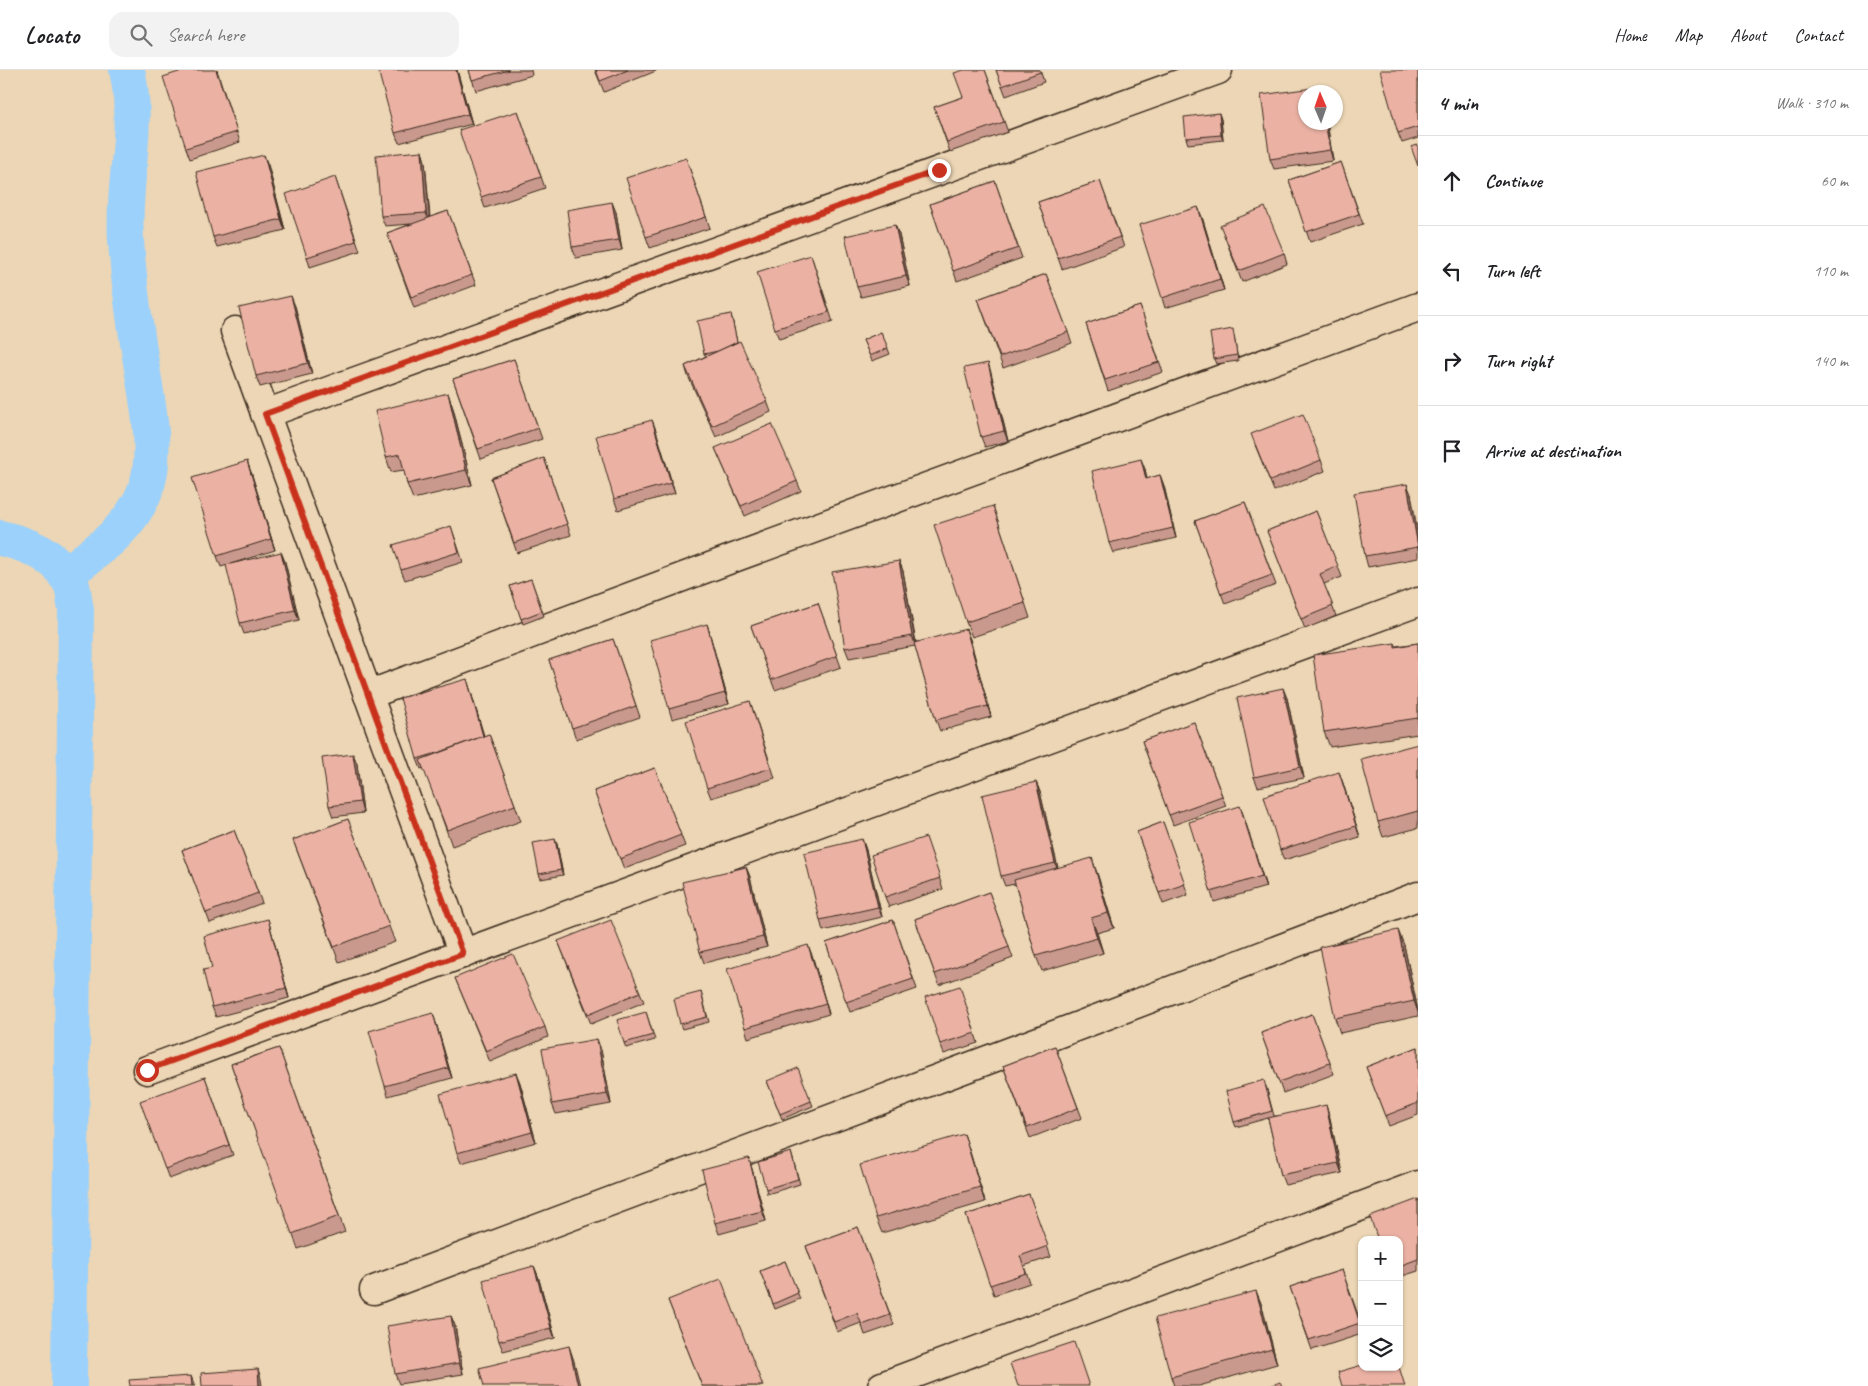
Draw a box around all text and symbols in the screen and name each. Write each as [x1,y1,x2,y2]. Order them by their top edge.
search box [109,12,459,57]
text: Locato [25,20,79,50]
icon: search [127,21,155,49]
text: Search here [167,23,245,47]
text: Home [1614,24,1647,46]
text: Map [1675,24,1702,46]
text: About [1730,24,1766,46]
text: Contact [1794,24,1843,46]
north arrow [1298,85,1343,130]
text: 4 min [1438,90,1478,116]
text: Walk · 310 m [1776,93,1848,113]
route end [928,159,951,182]
icon: ahead [1438,167,1466,195]
text: Continue [1485,169,1542,193]
text: 60 m [1821,171,1848,191]
icon: left [1438,257,1466,285]
text: Turn left [1485,259,1540,283]
text: 110 m [1814,261,1848,281]
icon: right [1438,347,1466,375]
text: Turn right [1485,349,1552,373]
text: 140 m [1814,351,1848,371]
icon: arrive [1438,437,1466,465]
text: Arrive at destination [1485,439,1621,463]
route start [136,1059,159,1082]
map controls [1358,1236,1403,1371]
button: + [1358,1236,1403,1281]
button: − [1358,1281,1403,1326]
button: layers [1358,1326,1403,1371]

